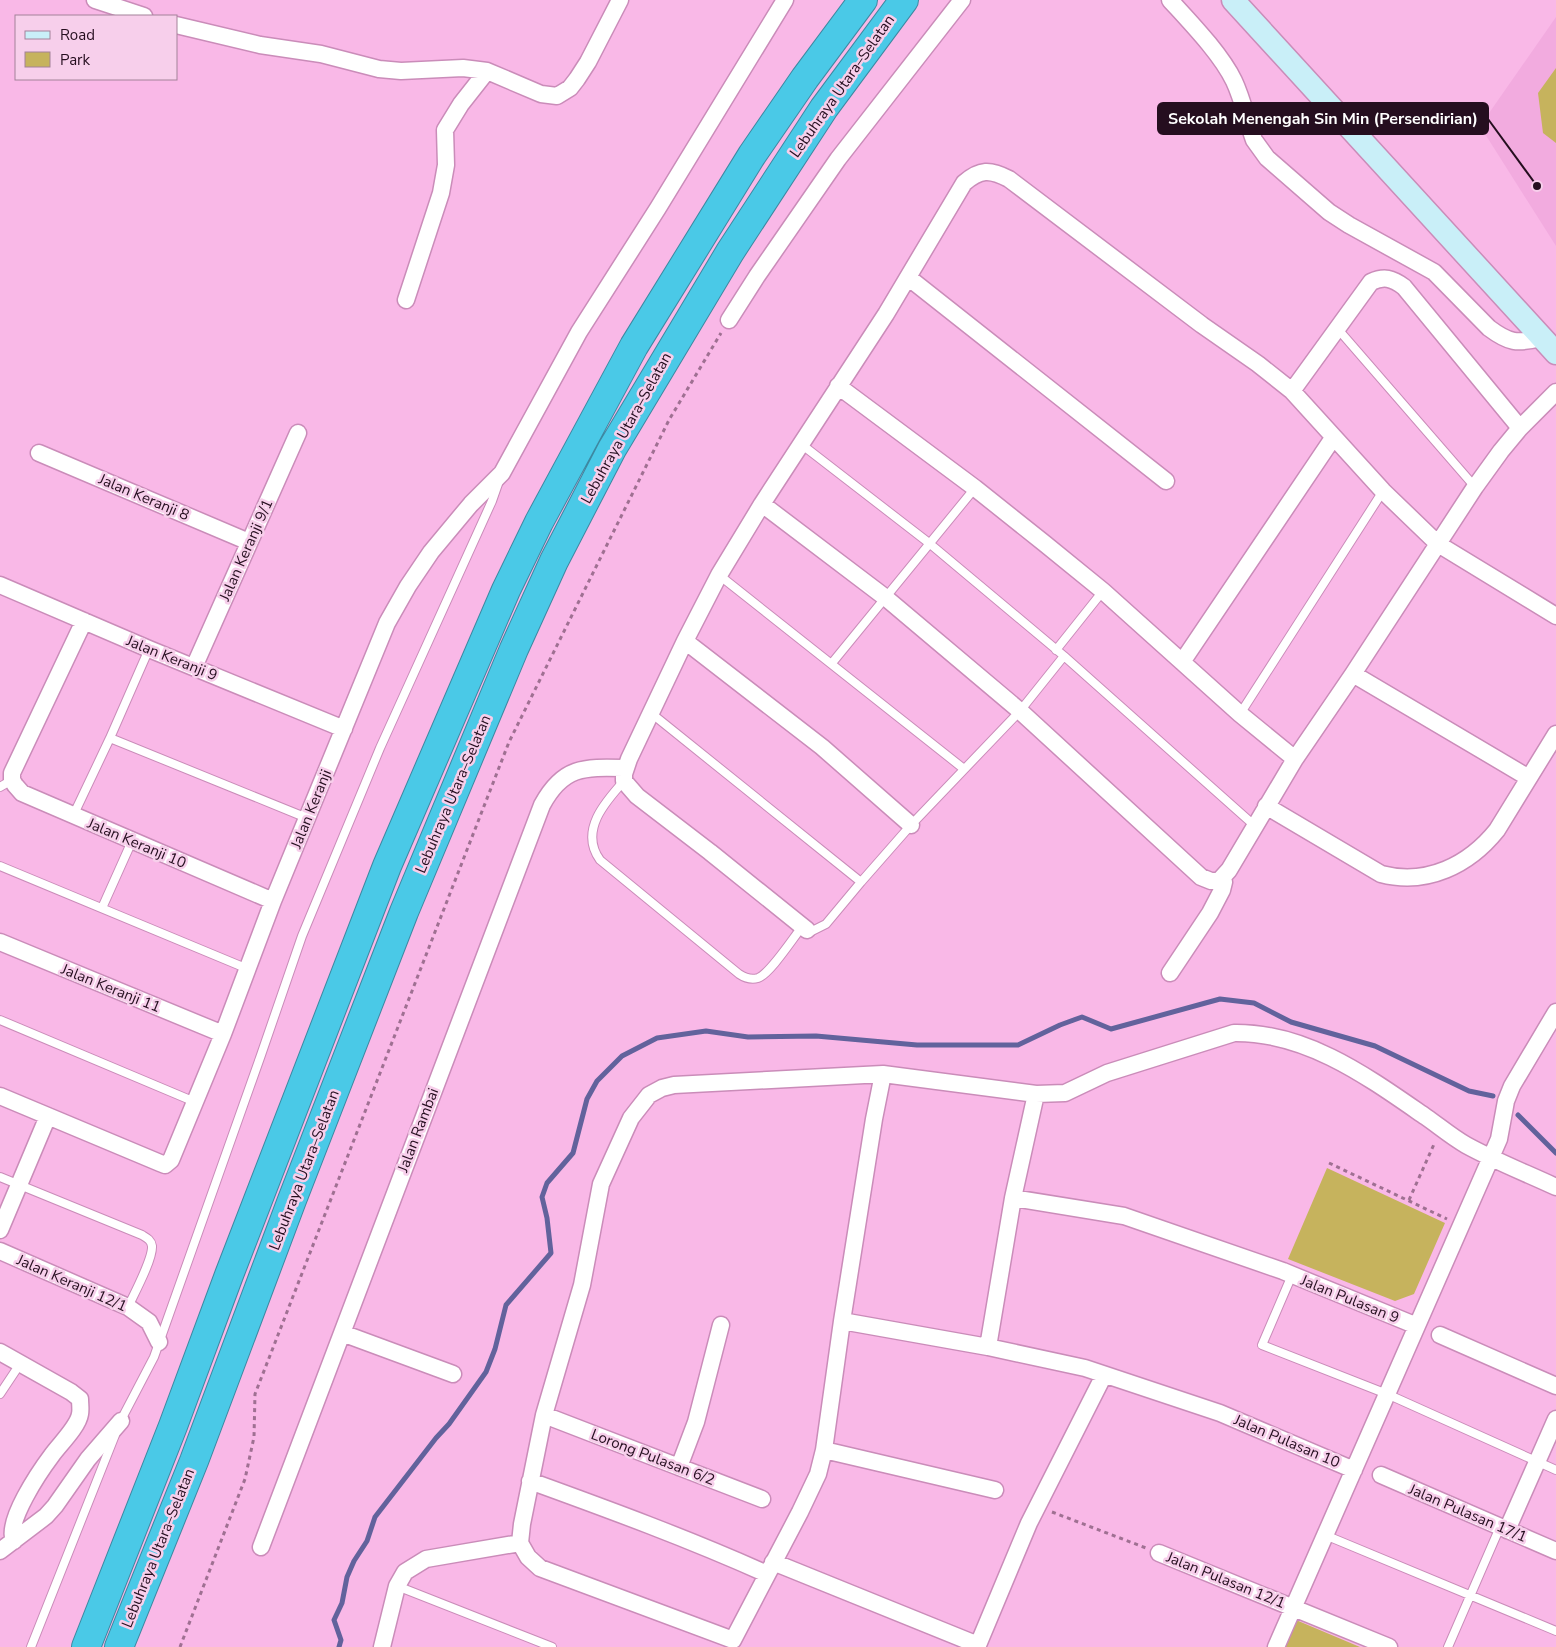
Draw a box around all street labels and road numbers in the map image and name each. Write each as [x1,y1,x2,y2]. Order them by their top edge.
street label: Lebuhraya Utara–Selatan [785,11,899,161]
street label: Lebuhraya Utara–Selatan [576,349,676,507]
street label: Jalan Keranji 8 [95,469,192,525]
street label: Jalan Keranji 9/1 [214,496,277,605]
street label: Jalan Keranji 9 [123,630,220,685]
street label: Lebuhraya Utara–Selatan [411,712,495,876]
street label: Jalan Keranji [286,767,336,852]
street label: Jalan Keranji 10 [84,813,189,873]
street label: Jalan Keranji 11 [57,959,164,1017]
street label: Jalan Rambai [392,1085,443,1176]
street label: Lebuhraya Utara–Selatan [264,1087,344,1253]
street label: Jalan Keranji 12/1 [13,1249,130,1316]
street label: Jalan Pulasan 9 [1297,1270,1402,1328]
street label: Jalan Pulasan 10 [1230,1409,1343,1472]
street label: Lorong Pulasan 6/2 [588,1424,718,1490]
street label: Lebuhraya Utara–Selatan [117,1465,199,1631]
street label: Jalan Pulasan 17/1 [1405,1479,1530,1547]
street label: Jalan Pulasan 12/1 [1163,1547,1288,1613]

